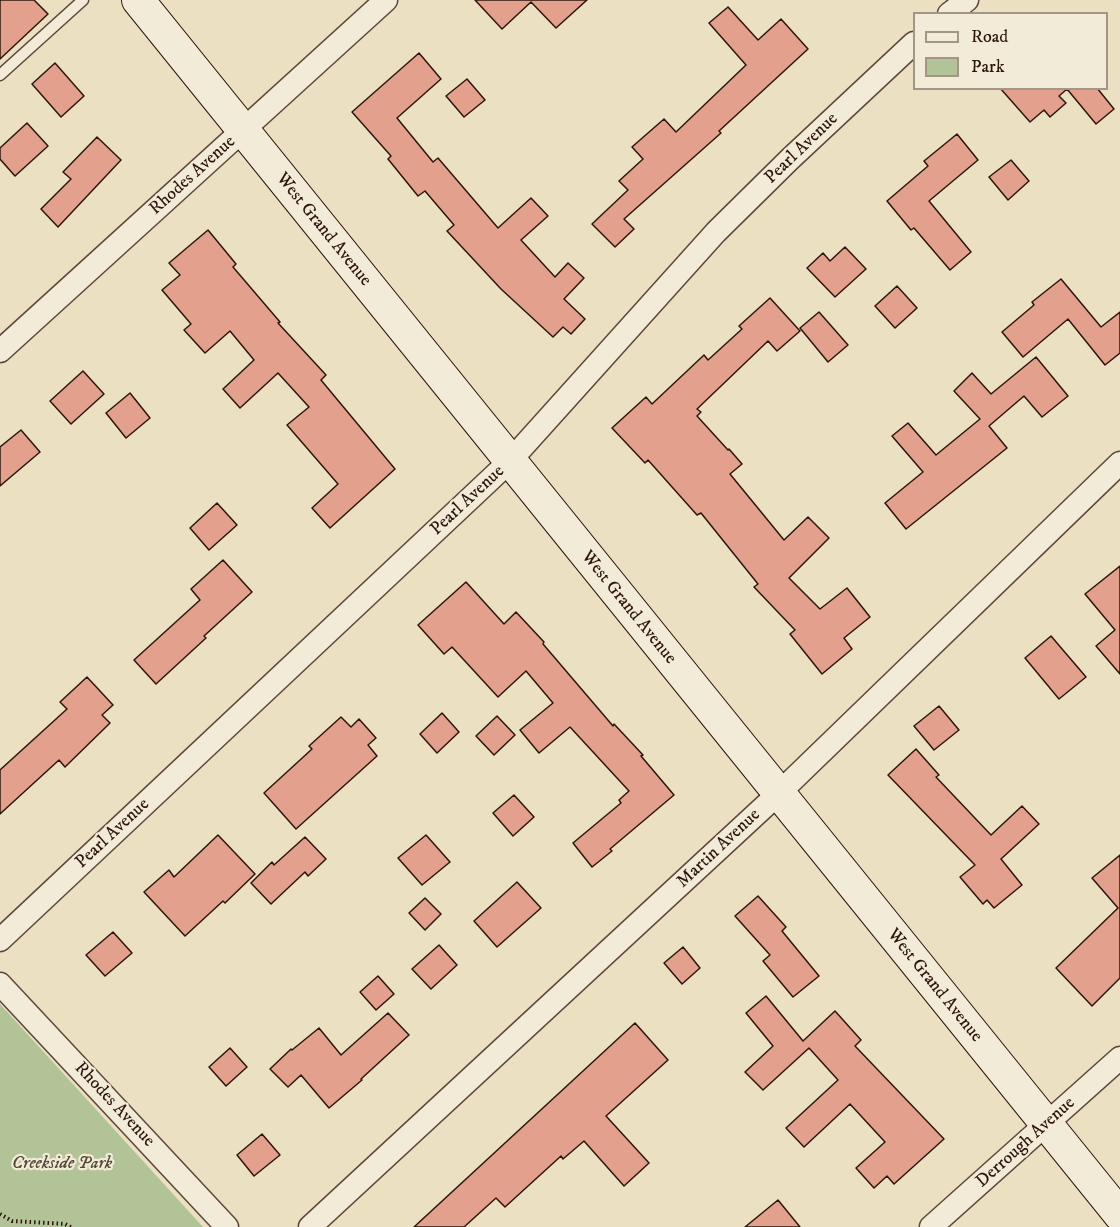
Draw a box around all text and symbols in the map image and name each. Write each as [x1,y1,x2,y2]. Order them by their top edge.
legend [913,12,1108,90]
text: Road [971,26,1008,48]
text: Park [971,56,1005,78]
street label: Pearl Avenue [761,109,843,189]
street label: Rhodes Avenue [146,132,240,220]
street label: West Grand Avenue [271,169,375,291]
street label: Pearl Avenue [427,461,509,541]
street label: West Grand Avenue [576,547,680,669]
street label: Pearl Avenue [72,794,154,874]
street label: Martin Avenue [673,805,765,893]
street label: West Grand Avenue [882,925,986,1047]
street label: Rhodes Avenue [69,1058,159,1152]
street label: Derrough Avenue [972,1093,1080,1193]
park label: Creekside Park [12,1153,112,1175]

